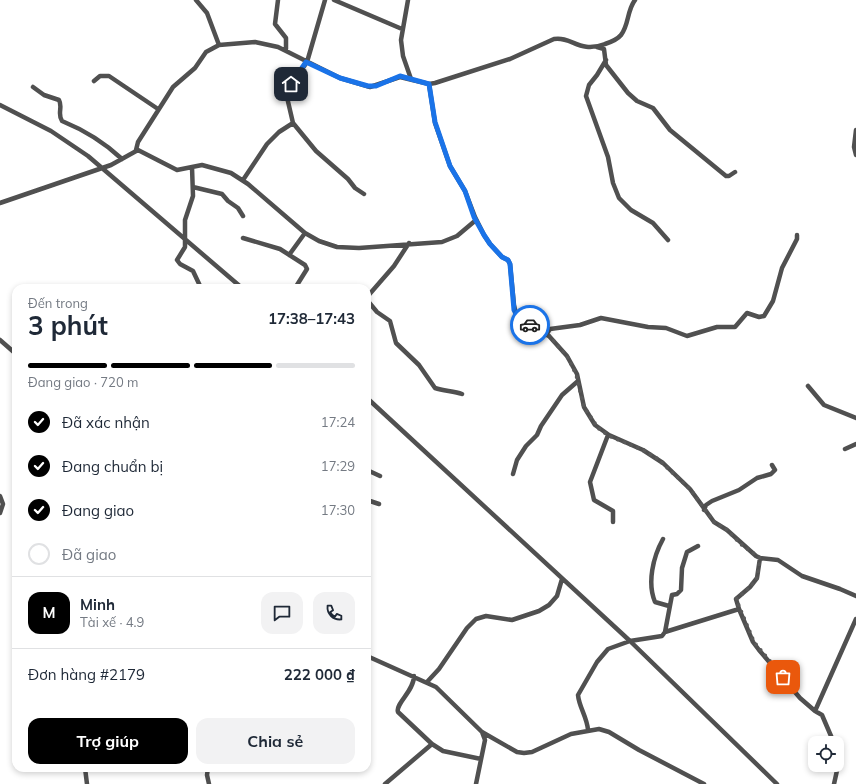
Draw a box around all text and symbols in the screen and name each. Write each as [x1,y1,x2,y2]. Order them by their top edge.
pin [274,67,308,101]
icon: home [280,73,302,95]
text: Đến trong [28,295,88,311]
courier [510,305,550,345]
text: 3 phút [28,309,108,342]
text: 17:38–17:43 [268,309,355,328]
icon: car [519,314,541,336]
text: Đang giao · 720 m [28,374,139,390]
icon: check [28,411,50,433]
text: Đã xác nhận [62,413,150,432]
text: 17:24 [321,414,355,430]
icon: check [28,455,50,477]
text: Đang chuẩn bị [62,457,163,476]
text: 17:29 [321,458,355,474]
icon: check [28,499,50,521]
text: Đang giao [62,501,134,520]
text: 17:30 [321,502,355,518]
text: Đã giao [62,545,116,564]
button: chat [261,592,303,634]
button: phone [313,592,355,634]
text: Minh [80,595,115,614]
text: M [42,603,56,622]
text: Tài xế · 4.9 [80,614,144,630]
pin [766,660,800,694]
text: Đơn hàng #2179 [28,665,145,684]
text: 222 000 ₫ [284,665,355,684]
icon: bag [772,666,794,688]
button: Trợ giúp [28,718,188,764]
button: Chia sẻ [196,718,355,764]
map controls [808,736,844,772]
button: locate [808,736,844,772]

